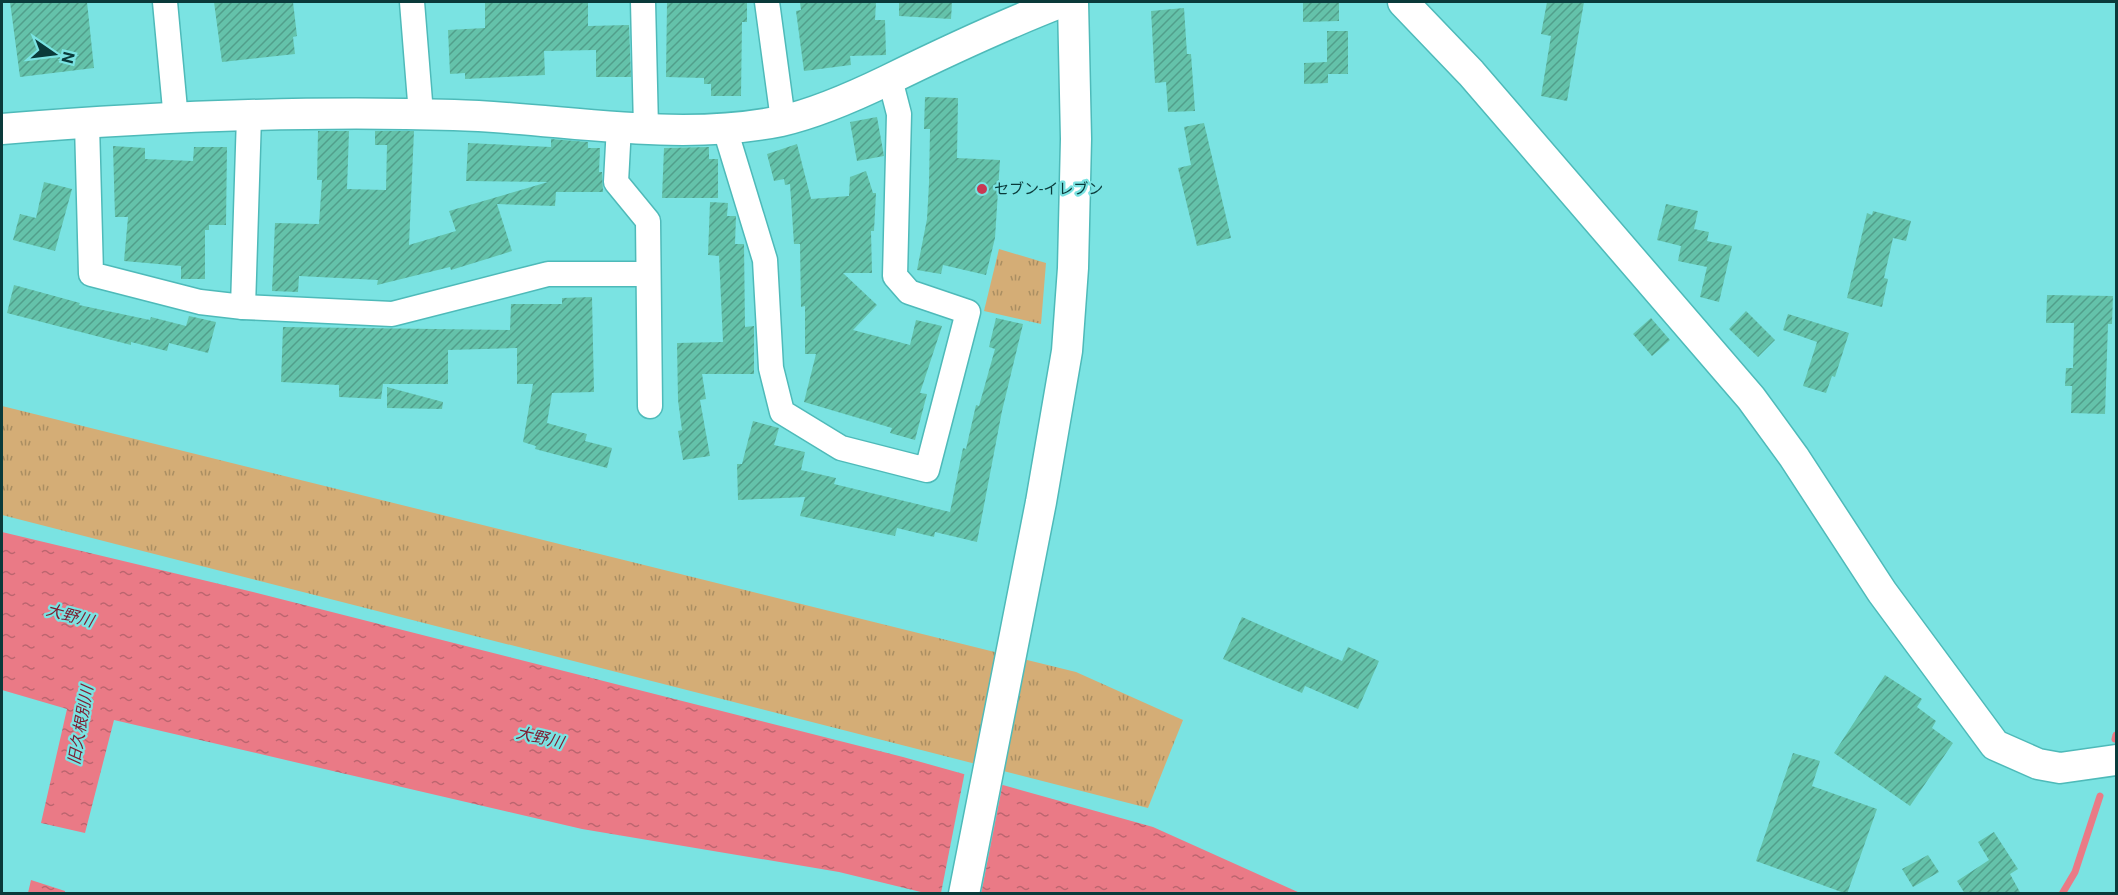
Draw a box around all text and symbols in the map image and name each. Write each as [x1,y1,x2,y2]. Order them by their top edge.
north arrow [24,24,84,84]
text: N [57,50,79,65]
place label: セブン-イレブン [994,180,1103,198]
marker: セブン-イレブン [975,182,989,196]
water label: 大野川 [44,600,97,631]
water label: 旧久根別川 [64,682,97,766]
water label: 大野川 [514,723,567,753]

